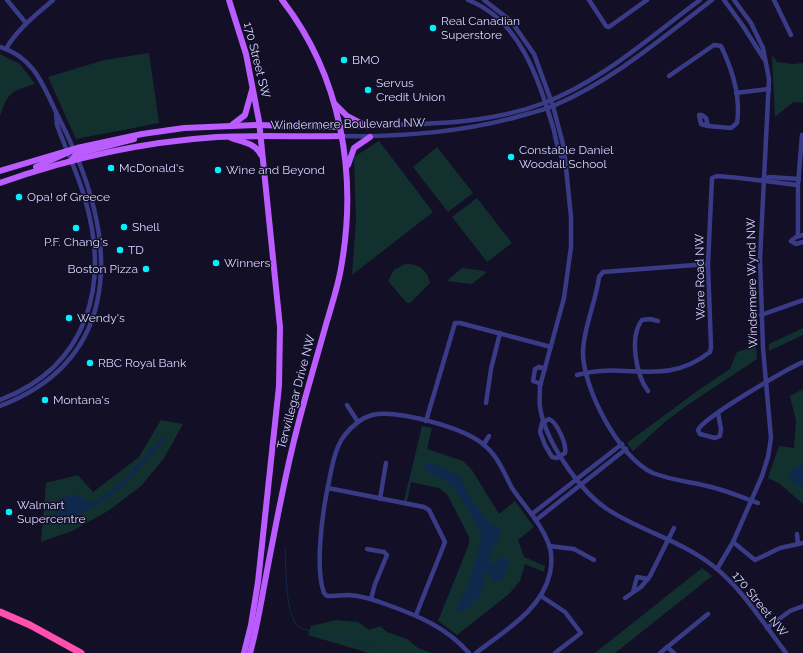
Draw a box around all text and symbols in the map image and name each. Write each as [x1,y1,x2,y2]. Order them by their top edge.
place label: Real Canadian Superstore [441,14,520,42]
street label: 170 Street SW [241,21,273,100]
marker: Real Canadian Superstore [428,23,438,33]
place label: BMO [352,53,380,67]
marker: BMO [339,55,349,65]
place label: Servus Credit Union [376,76,445,104]
marker: Servus Credit Union [363,85,373,95]
street label: Windermere Boulevard NW [271,116,426,132]
place label: Constable Daniel Woodall School [519,143,614,171]
marker: Constable Daniel Woodall School [506,152,516,162]
place label: McDonald's [119,161,184,175]
marker: McDonald's [106,163,116,173]
place label: Wine and Beyond [226,163,325,177]
marker: Wine and Beyond [213,165,223,175]
place label: Opa! of Greece [27,190,110,204]
marker: Opa! of Greece [14,192,24,202]
street label: Windermere Wynd NW [744,217,760,349]
place label: Shell [132,220,161,234]
marker: Shell [119,222,129,232]
marker: P.F. Chang's [71,223,81,233]
street label: Ware Road NW [692,233,708,320]
place label: P.F. Chang's [44,235,108,249]
place label: TD [128,243,144,257]
marker: TD [115,245,125,255]
place label: Winners [224,256,270,270]
marker: Winners [211,258,221,268]
place label: Boston Pizza [68,262,138,276]
marker: Boston Pizza [141,264,151,274]
place label: Wendy's [77,311,125,325]
marker: Wendy's [64,313,74,323]
street label: Terwillegar Drive NW [274,333,318,451]
place label: RBC Royal Bank [98,356,187,370]
marker: RBC Royal Bank [85,358,95,368]
place label: Montana's [53,393,110,407]
marker: Montana's [40,395,50,405]
place label: Walmart Supercentre [17,498,85,526]
marker: Walmart Supercentre [4,507,14,517]
street label: 170 Street NW [729,569,791,640]

